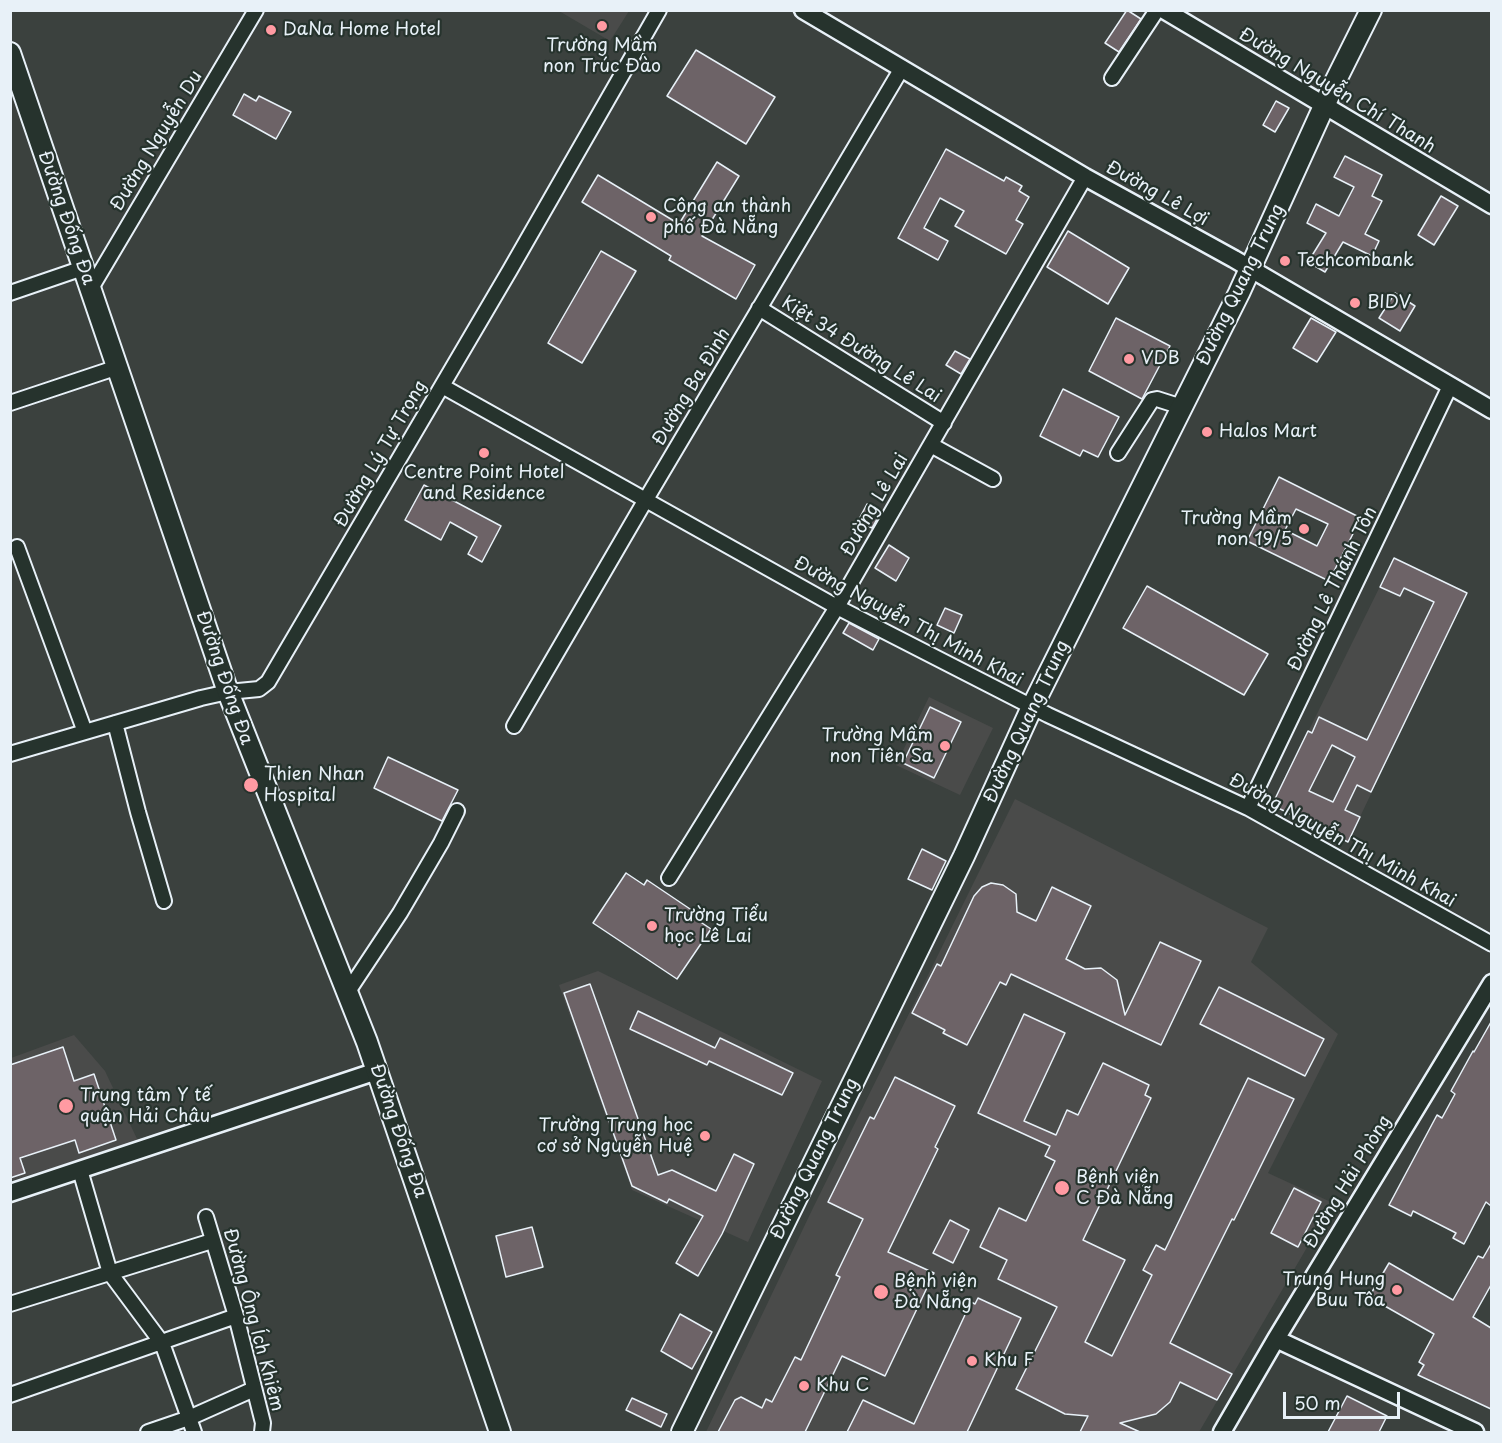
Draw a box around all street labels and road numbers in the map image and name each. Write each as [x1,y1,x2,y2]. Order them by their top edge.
street label: Đường Nguyễn Chí Thanh [1235,24,1439,158]
street label: Đường Nguyễn Du [107,67,207,215]
street label: Đường Đống Đa [33,148,99,288]
street label: Đường Lê Lợi [1102,157,1212,231]
street label: Đường Quang Trung [1192,201,1290,369]
street label: Kiệt 34 Đường Lê Lai [777,292,945,408]
street label: Đường Ba Đình [648,324,736,450]
street label: Đường Lý Tự Trọng [330,377,432,531]
street label: Đường Lê Lai [837,450,913,560]
street label: Đường Lê Thánh Tôn [1284,503,1382,675]
street label: Đường Nguyễn Thị Minh Khai [790,552,1026,692]
street label: Đường Đống Đa [191,608,257,748]
street label: Đường Quang Trung [980,637,1074,807]
street label: Đường Nguyễn Thị Minh Khai [1225,770,1459,912]
street label: Đường Đống Đa [365,1061,431,1201]
street label: Đường Quang Trung [766,1075,864,1243]
street label: Đường Hải Phòng [1300,1111,1396,1253]
street label: Đường Ông Ích Khiêm [218,1226,288,1414]

